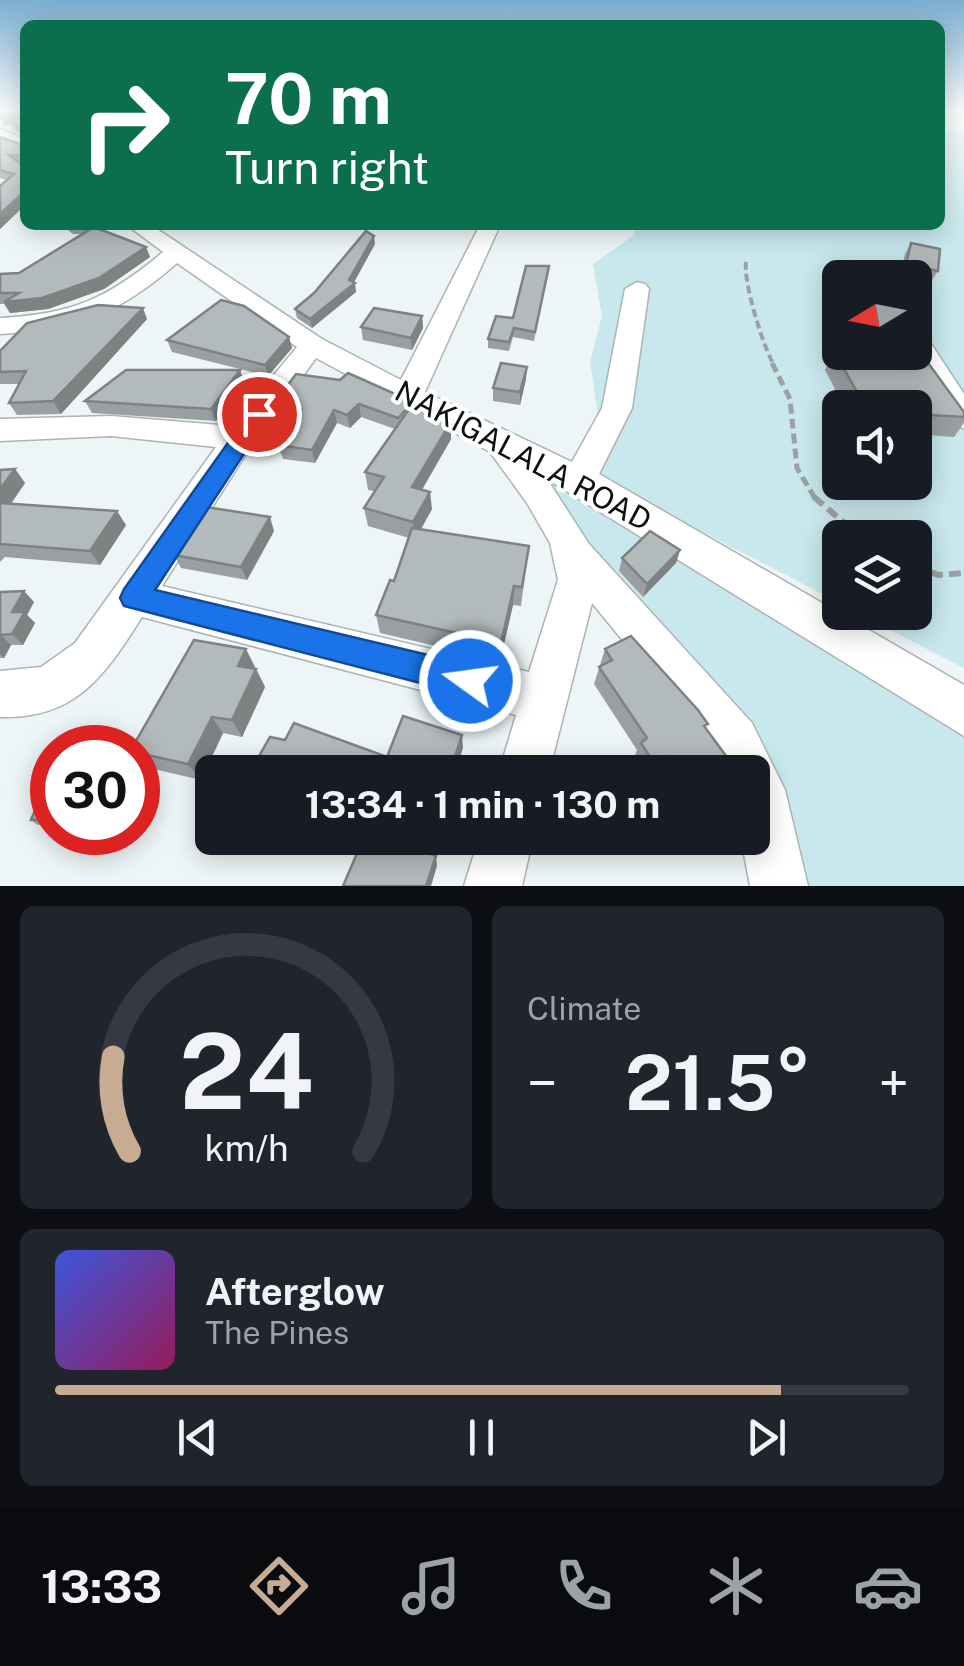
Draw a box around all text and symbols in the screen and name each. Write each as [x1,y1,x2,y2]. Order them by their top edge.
text: 70 m [225,57,392,140]
icon: right [60,60,190,190]
text: Turn right [225,141,429,194]
north arrow [822,260,932,370]
map controls [822,260,932,630]
pin [217,372,302,457]
street label: NAKIGALALA ROAD [389,372,658,538]
icon: arrive [232,387,287,442]
button: sound [822,390,932,500]
button: layers [822,520,932,630]
position arrow [418,629,522,733]
speed limit sign: 30 [30,725,160,855]
text: 13:34 · 1 min · 130 m [305,782,660,827]
text: Climate [527,990,641,1027]
text: 24 [179,1010,313,1132]
text: 21.5° [625,1039,811,1127]
text: − [527,1051,558,1115]
text: + [879,1051,909,1115]
text: km/h [204,1127,288,1169]
text: Afterglow [205,1269,385,1314]
text: The Pines [205,1314,349,1351]
icon: previous [170,1410,225,1465]
icon: pause [454,1410,509,1465]
icon: next [739,1410,794,1465]
icon: directions [244,1551,314,1621]
icon: music [396,1551,466,1621]
icon: phone [549,1551,619,1621]
icon: climate [701,1551,771,1621]
icon: car [853,1551,923,1621]
text: 13:33 [41,1560,162,1613]

